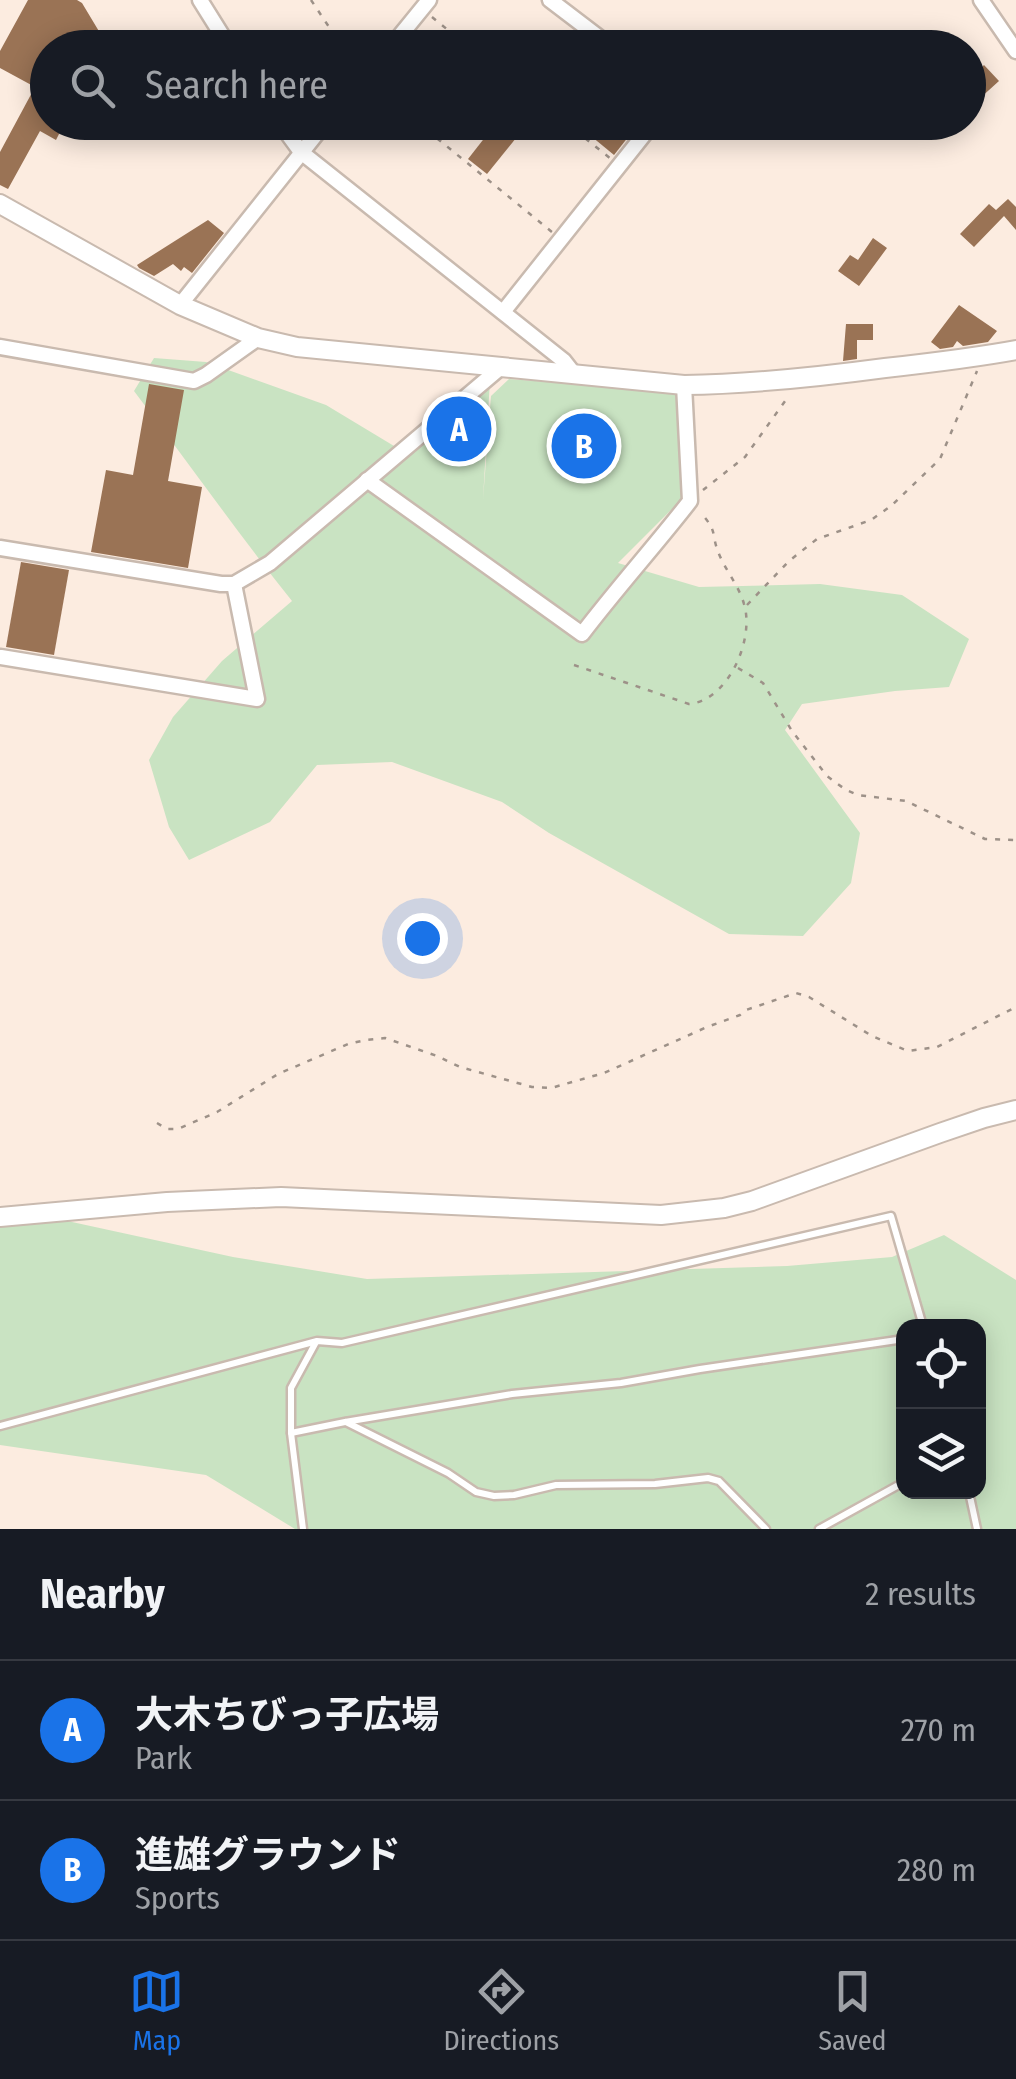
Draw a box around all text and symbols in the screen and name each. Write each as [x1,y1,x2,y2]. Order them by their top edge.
search box [30,30,986,140]
icon: search [65,58,120,113]
text: Search here [145,62,328,108]
pin: A [426,392,492,466]
pin: B [552,408,616,484]
your location [397,913,448,964]
map controls [896,1319,986,1499]
button: locate [896,1319,986,1409]
button: layers [896,1409,986,1499]
text: Nearby [40,1569,165,1619]
text: 2 results [865,1575,976,1613]
text: 大木ちびっ子広場 [135,1692,439,1738]
text: A [64,1711,81,1749]
text: 270 m [901,1711,976,1749]
text: Park [135,1739,192,1777]
text: 進雄グラウンド [135,1832,401,1878]
text: B [64,1851,81,1889]
text: 280 m [897,1851,976,1889]
text: Sports [135,1879,220,1917]
tab: Map [129,1964,184,2057]
tab: Directions [443,1964,559,2057]
tab: Saved [818,1964,887,2057]

